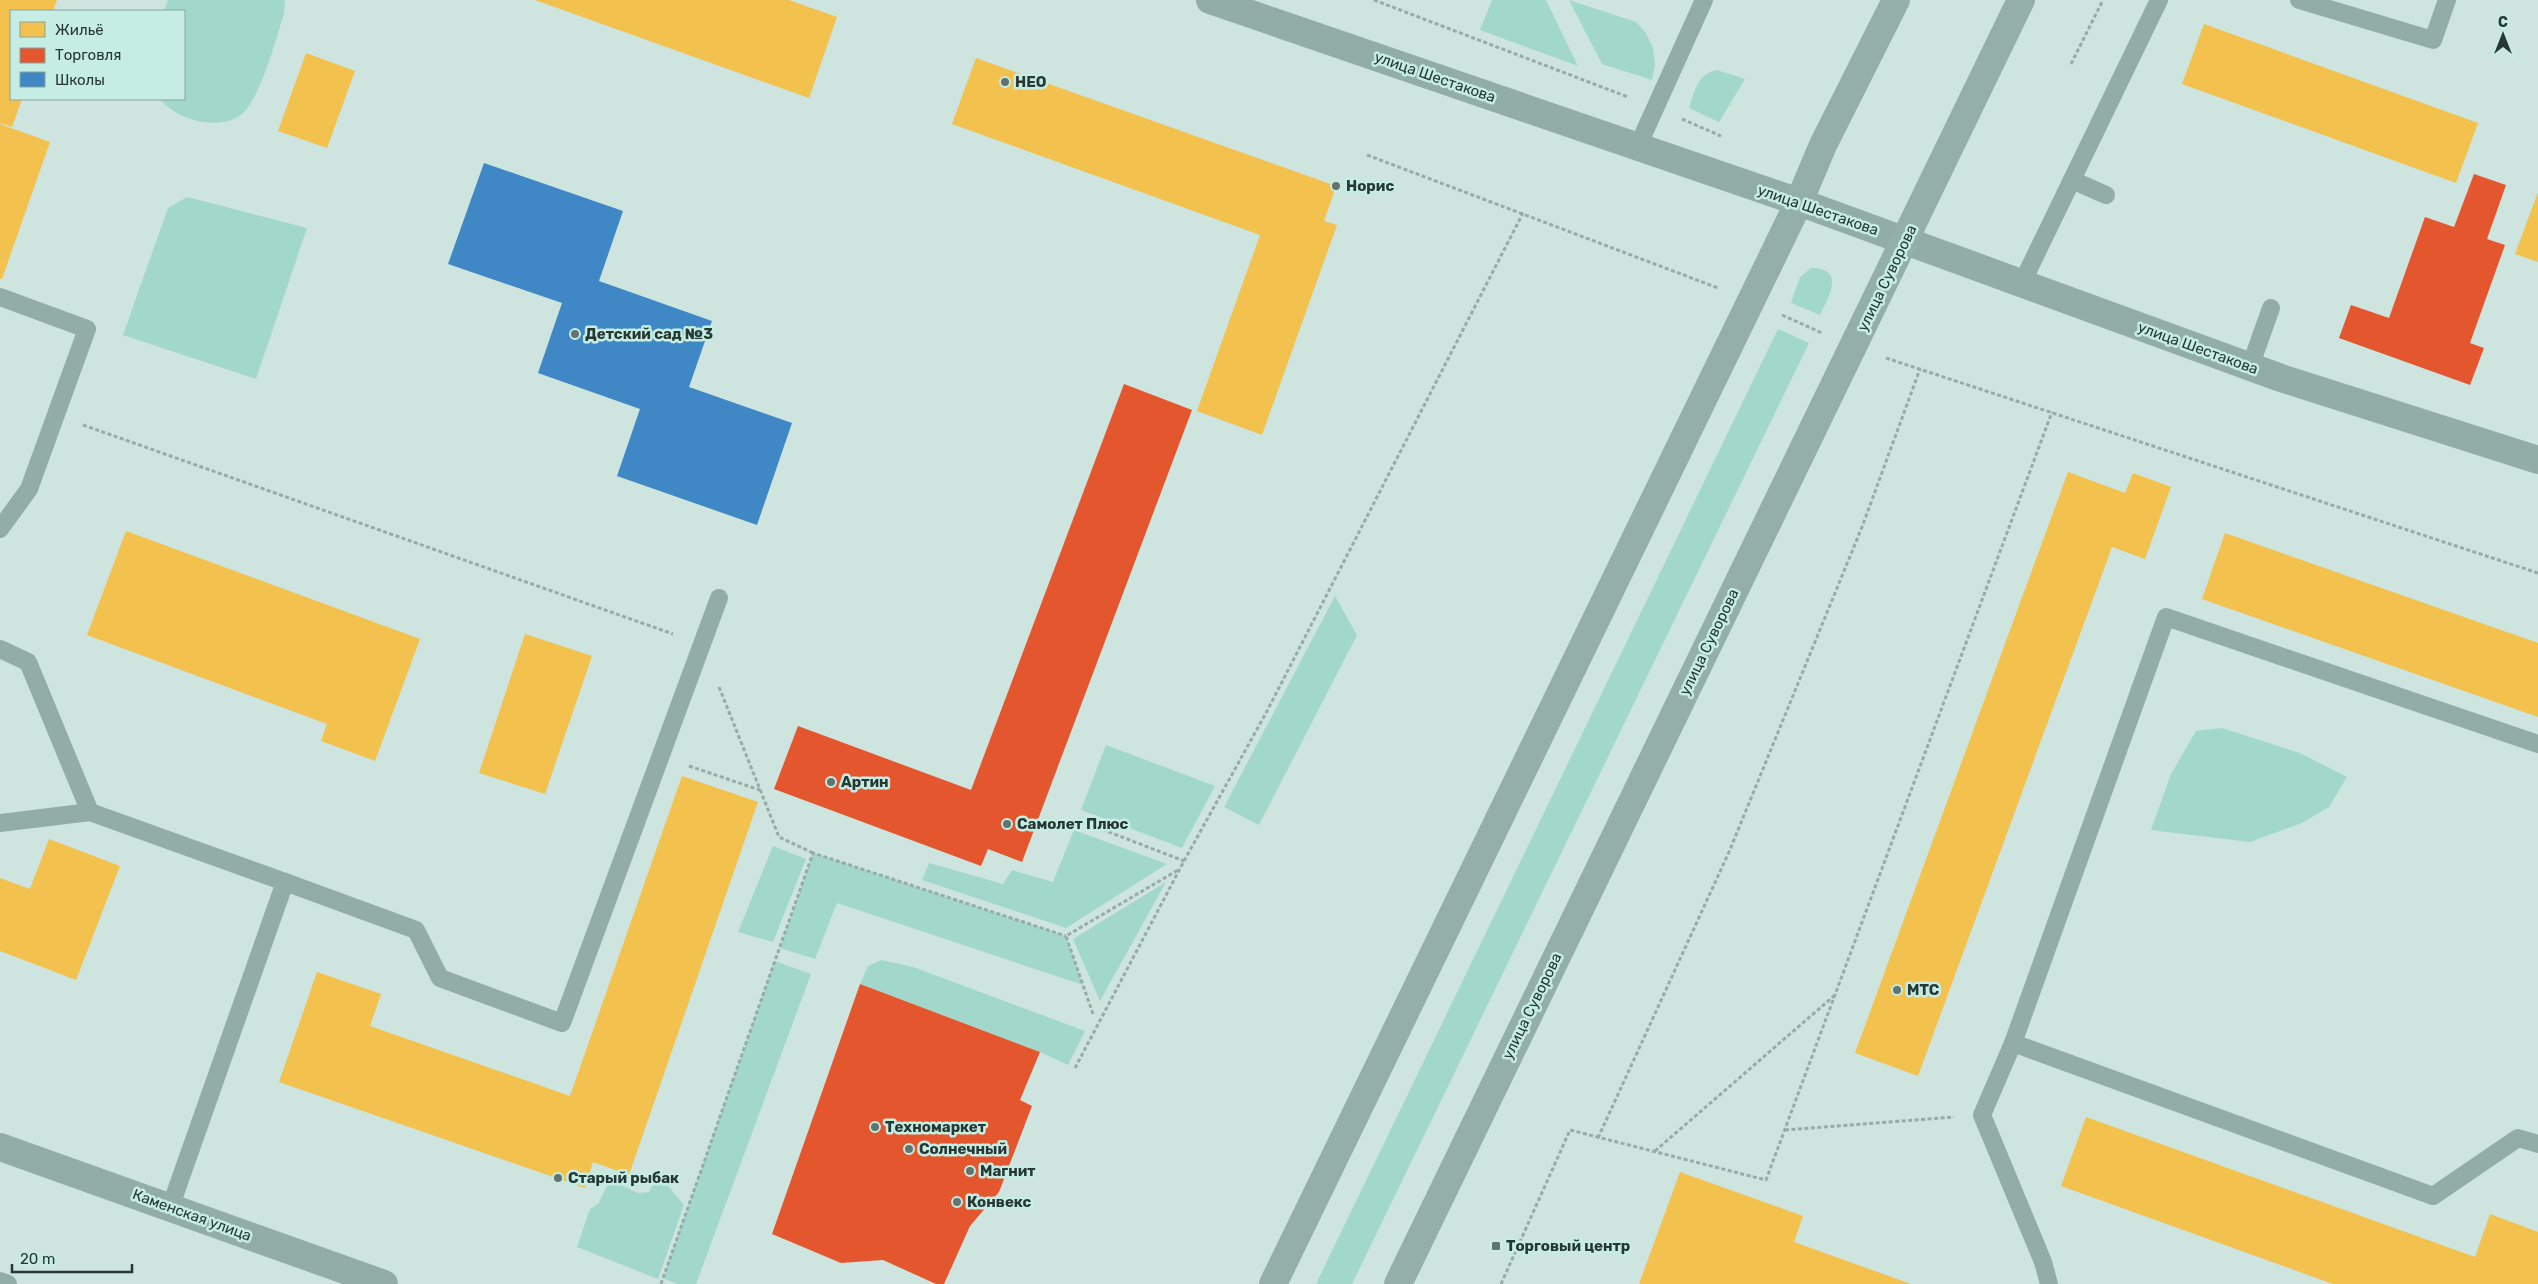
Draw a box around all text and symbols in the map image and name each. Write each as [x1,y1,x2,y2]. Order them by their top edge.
legend [10,10,185,100]
north arrow [2478,10,2528,60]
text: С [2498,14,2508,31]
text: Жильё [55,21,104,39]
text: Торговля [55,46,121,64]
street label: улица Шестакова [1372,48,1498,106]
text: Школы [55,71,105,89]
place label: НЕО [1015,73,1046,91]
marker: НЕО [999,76,1011,88]
place label: Норис [1346,177,1394,195]
marker: Норис [1330,180,1342,192]
street label: улица Шестакова [1755,181,1881,239]
street label: улица Суворова [1853,222,1921,334]
street label: улица Шестакова [2135,318,2261,378]
place label: Детский сад №3 [585,325,713,343]
marker: Детский сад №3 [569,328,581,340]
street label: улица Суворова [1675,586,1743,698]
place label: Артин [841,773,889,791]
marker: Артин [825,776,837,788]
place label: Самолет Плюс [1017,815,1129,833]
marker: Самолет Плюс [1001,818,1013,830]
street label: улица Суворова [1498,950,1566,1062]
place label: МТС [1907,981,1940,999]
marker: МТС [1891,984,1903,996]
place label: Техномаркет [885,1118,987,1136]
marker: Техномаркет [869,1121,881,1133]
place label: Солнечный [919,1140,1007,1158]
marker: Солнечный [903,1143,915,1155]
place label: Магнит [980,1162,1036,1180]
marker: Магнит [964,1165,976,1177]
place label: Старый рыбак [568,1169,679,1187]
marker: Старый рыбак [552,1172,564,1184]
street label: Каменская улица [130,1185,254,1245]
place label: Конвекс [967,1193,1032,1211]
marker: Конвекс [951,1196,963,1208]
place label: Торговый центр [1506,1237,1630,1255]
marker: Торговый центр [1490,1240,1502,1252]
scale bar [12,1242,132,1274]
text: 20 m [20,1250,55,1268]

